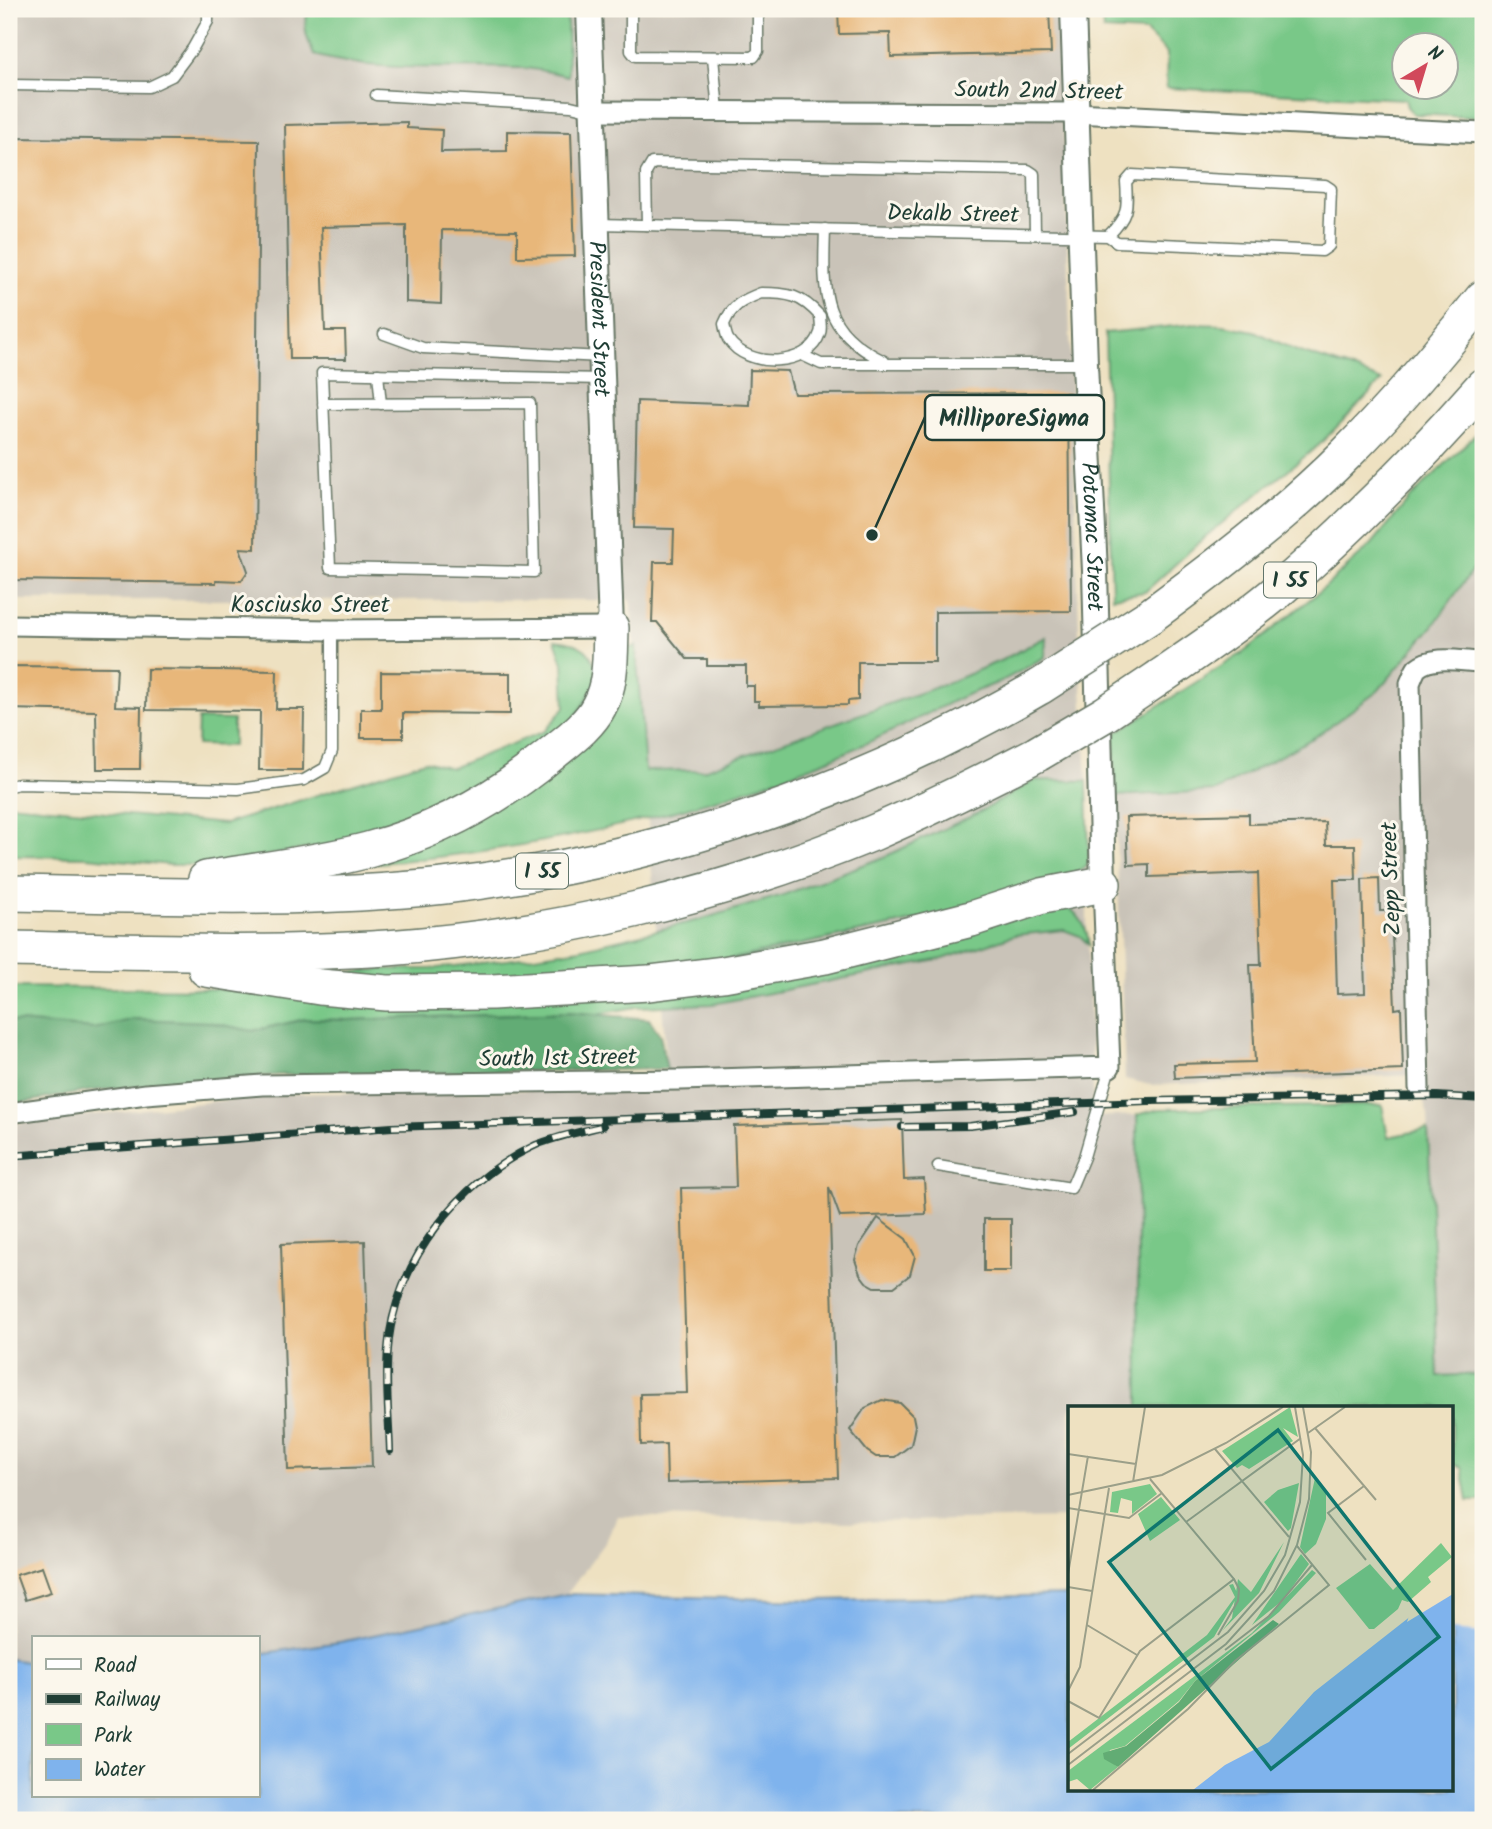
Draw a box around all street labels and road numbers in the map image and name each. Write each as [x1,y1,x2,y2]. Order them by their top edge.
street label: South 2nd Street [954,73,1125,111]
street label: Dekalb Street [887,196,1020,234]
street label: President Street [577,240,619,399]
street label: Potomac Street [1070,461,1112,613]
road number: I 55 [1264,562,1316,598]
street label: Kosciusko Street [230,588,391,624]
street label: Zepp Street [1372,820,1412,937]
road number: I 55 [516,854,568,888]
street label: South 1st Street [479,1040,638,1078]

